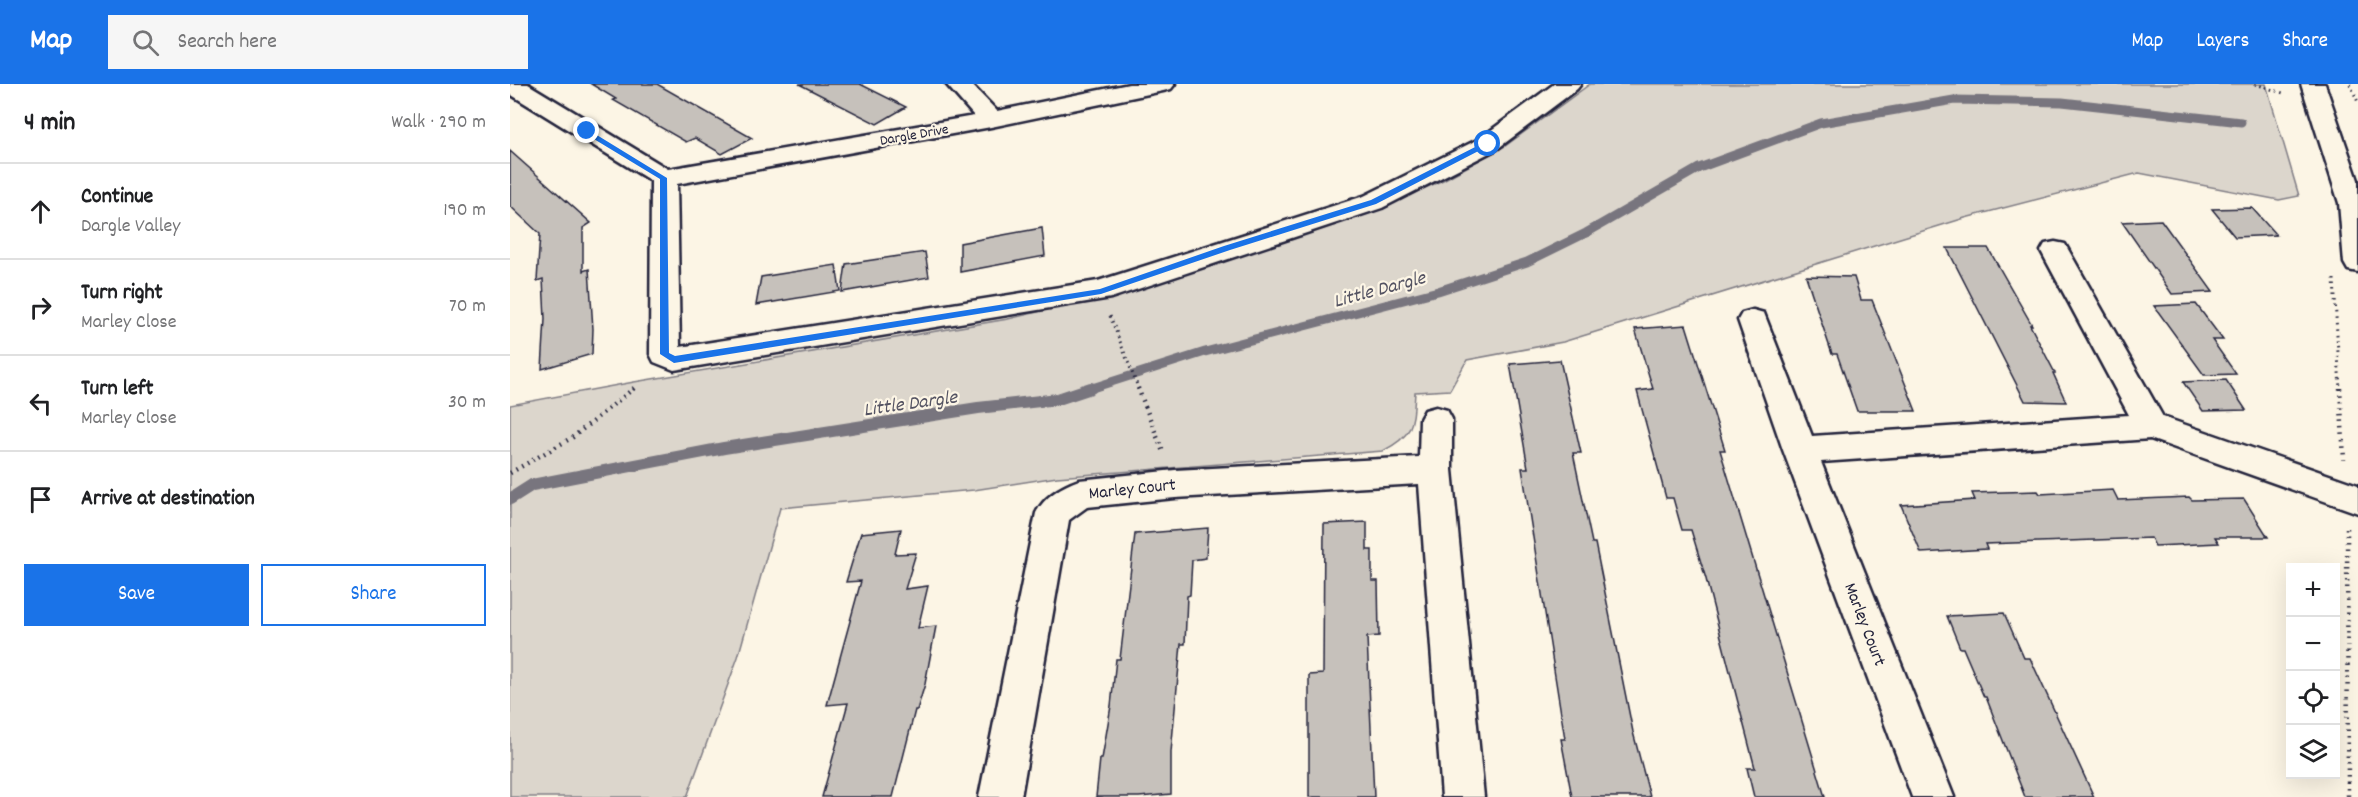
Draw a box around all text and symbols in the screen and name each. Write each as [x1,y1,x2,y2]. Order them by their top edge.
search box [108,15,528,69]
text: Map [30,22,72,62]
icon: search [129,26,162,59]
text: Search here [177,27,277,58]
text: Map [2132,27,2163,57]
text: Layers [2196,27,2249,57]
text: Share [2282,27,2328,57]
text: 4 min [24,105,75,142]
text: Walk · 290 m [391,109,486,137]
route end [573,117,599,143]
street label: Dargle Drive [878,119,951,153]
route start [1474,130,1500,156]
text: Continue [81,182,153,213]
icon: ahead [24,195,57,228]
text: 190 m [443,197,486,225]
text: Dargle Valley [81,213,180,241]
water label: Little Dargle [1331,265,1430,317]
text: Turn right [81,278,163,309]
icon: right [24,291,57,324]
text: 70 m [449,293,486,321]
text: Marley Close [81,309,177,337]
text: Turn left [81,374,153,405]
water label: Little Dargle [862,384,960,425]
icon: left [24,387,57,420]
text: 30 m [448,389,486,417]
text: Marley Close [81,405,177,433]
street label: Marley Court [1088,473,1177,507]
icon: arrive [24,483,57,516]
text: Arrive at destination [81,484,255,515]
map controls [2286,563,2340,779]
button: + [2286,563,2340,617]
button: Save [24,564,249,626]
button: Share [261,564,486,626]
street label: Marley Court [1836,580,1891,670]
button: − [2286,617,2340,671]
button: locate [2286,671,2340,725]
button: layers [2286,725,2340,779]

